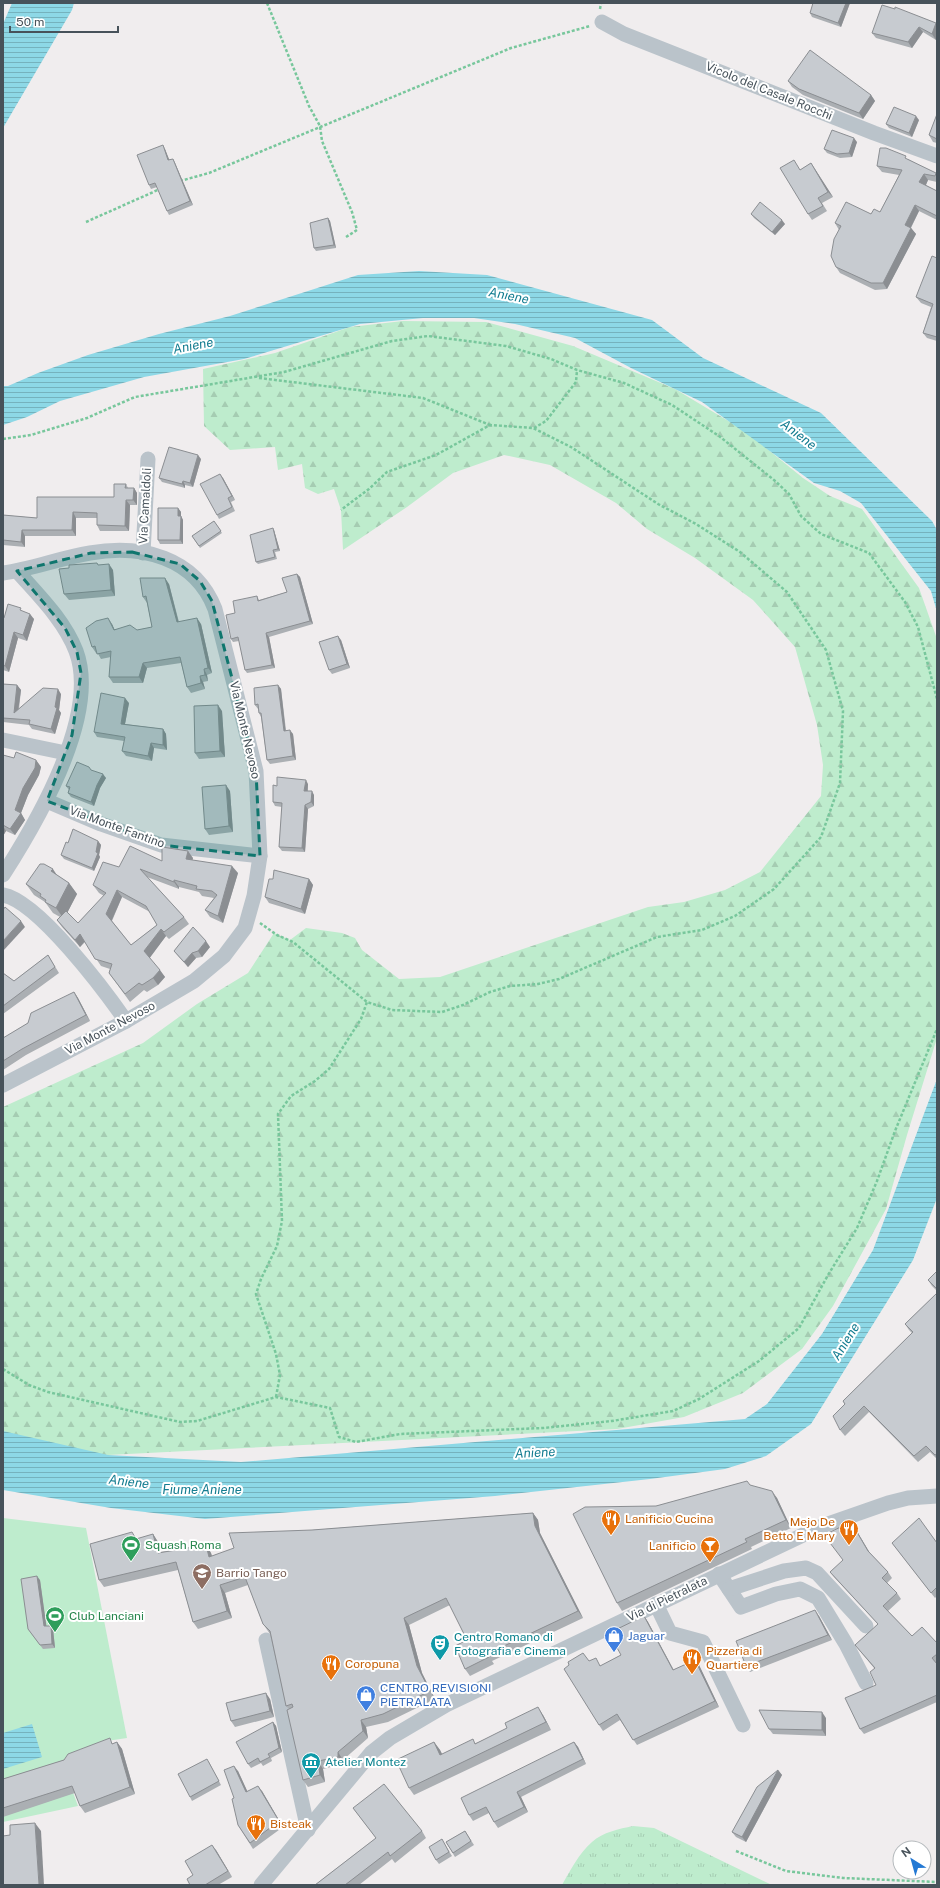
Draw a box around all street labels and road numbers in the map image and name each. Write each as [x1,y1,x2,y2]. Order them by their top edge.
street label: Vicolo del Casale Rocchi [704,59,835,123]
street label: Via Camaldoli [136,468,154,544]
street label: Via Monte Nevoso [227,680,263,780]
street label: Via Monte Fantino [67,803,167,851]
street label: Via Monte Nevoso [63,998,158,1058]
street label: Via di Pietralata [625,1573,709,1625]

